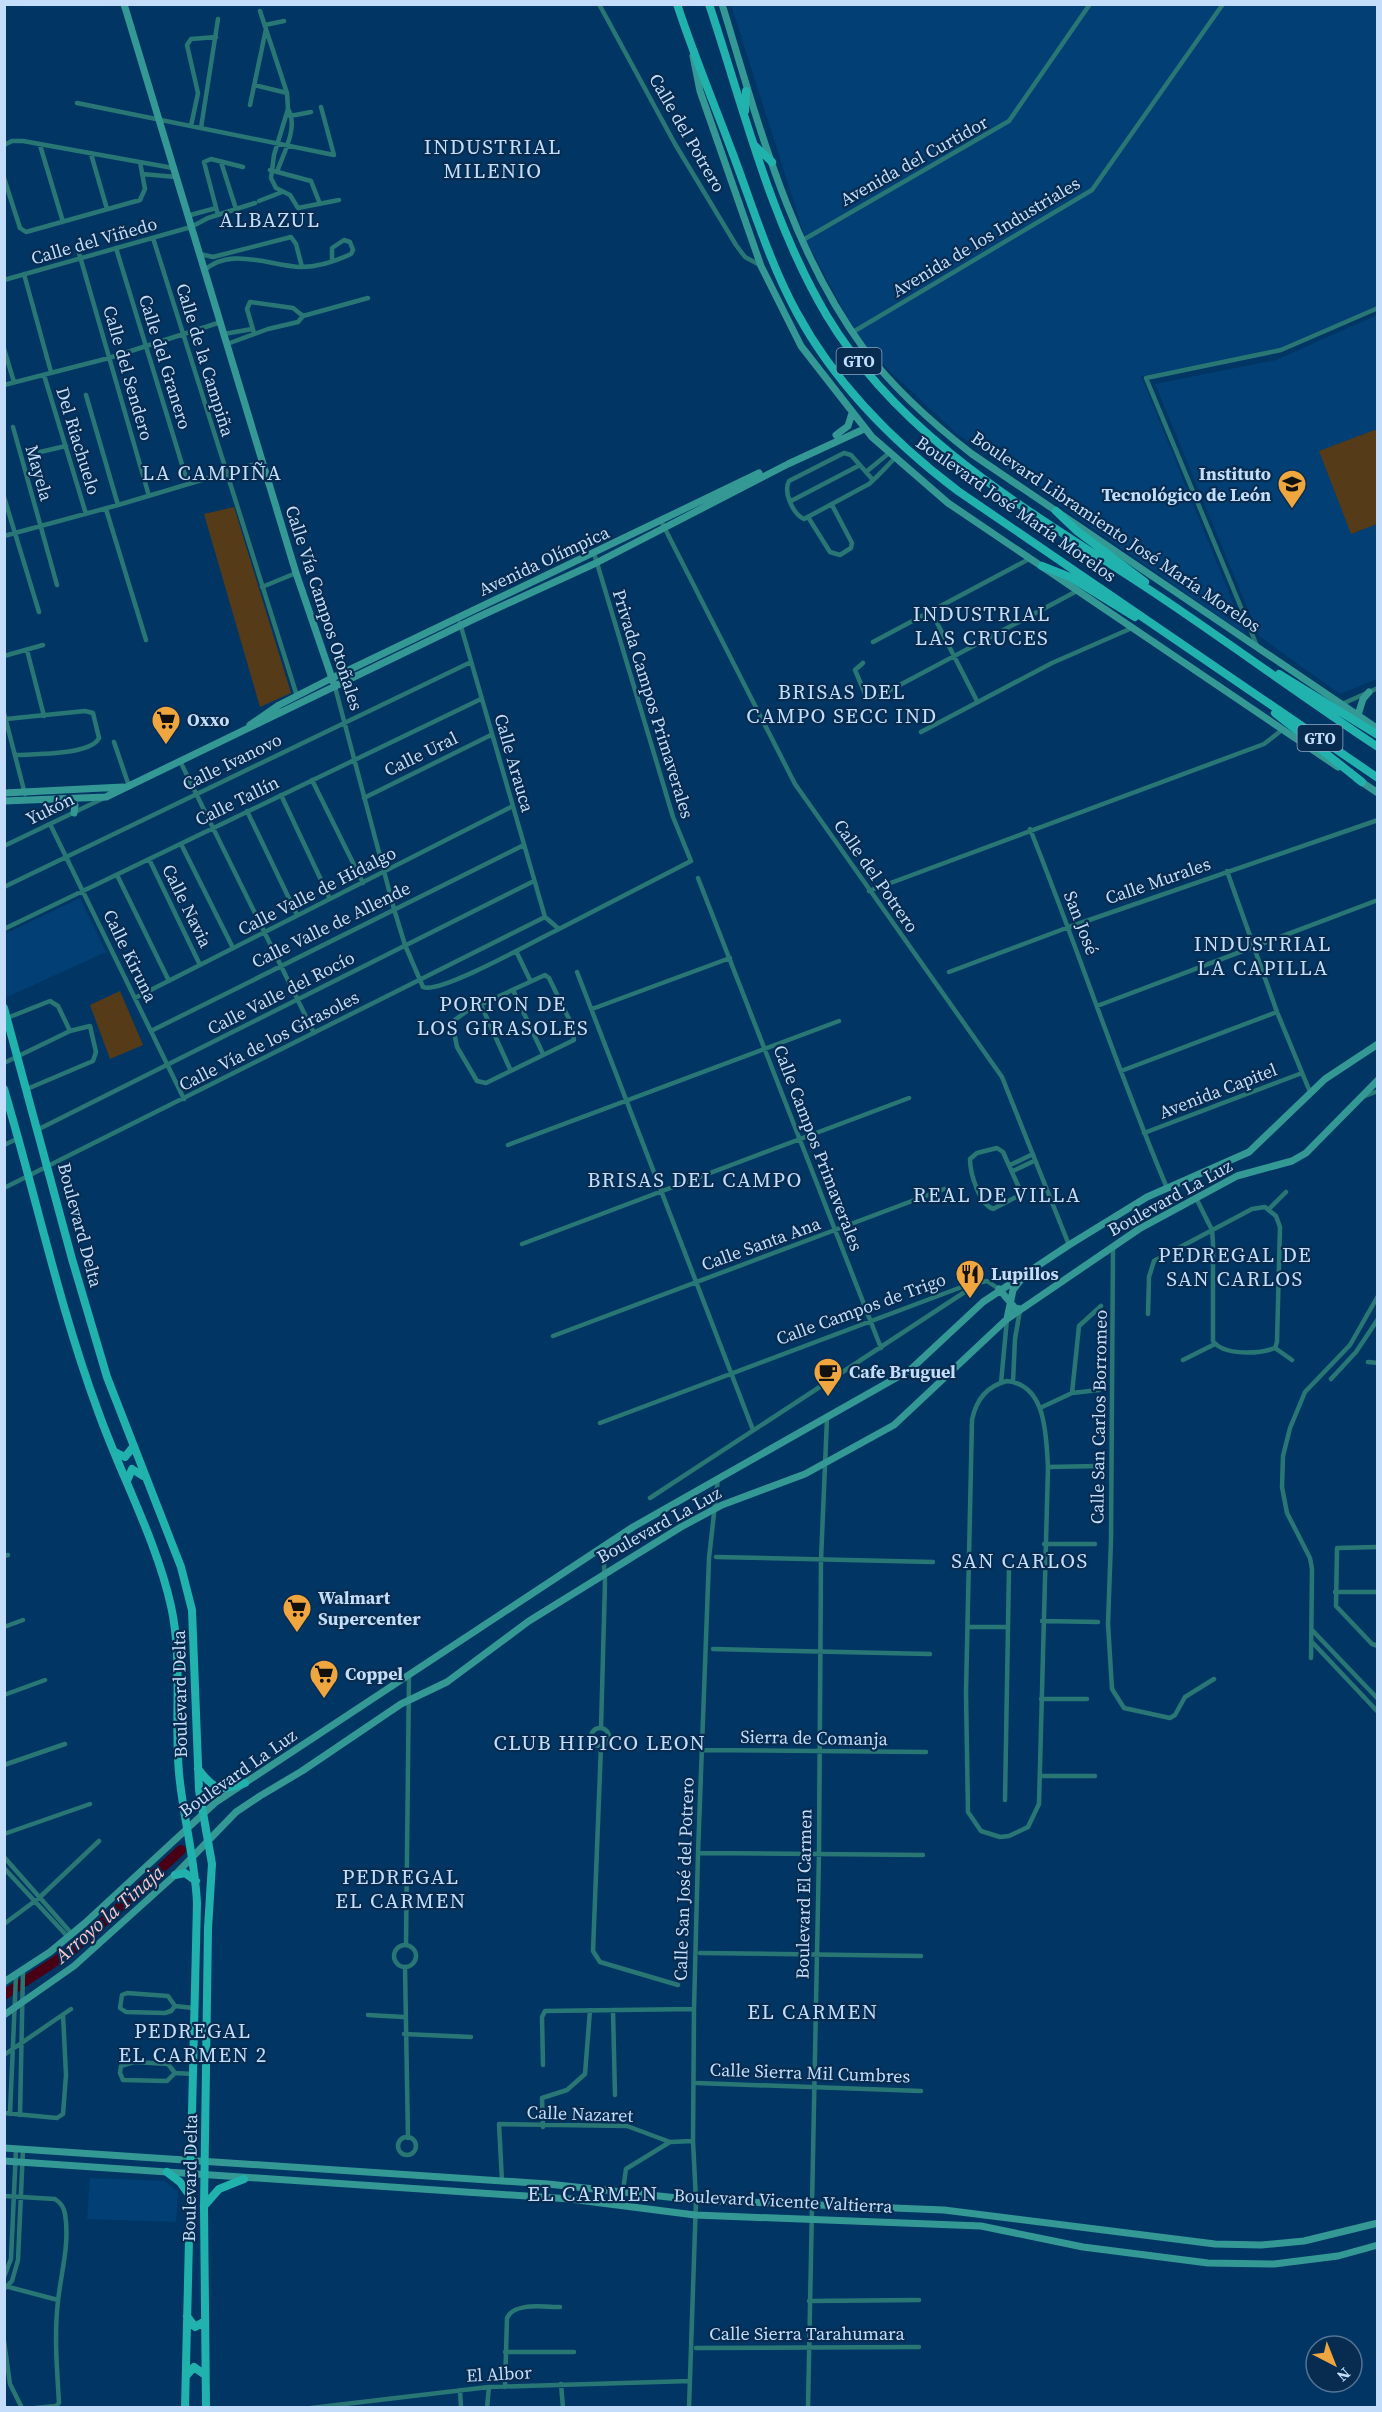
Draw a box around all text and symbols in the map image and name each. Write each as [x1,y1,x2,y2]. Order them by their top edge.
street label: Calle del Potrero [643,69,732,197]
street label: Avenida del Curtidor [835,109,993,212]
district label: INDUSTRIAL MILENIO [424,132,562,185]
street label: Avenida de los Industriales [887,170,1085,303]
district label: ALBAZUL [219,205,321,234]
street label: Calle del Viñedo [28,211,160,270]
street label: Calle de la Campiña [170,280,241,440]
street label: Calle del Granero [133,291,198,432]
street label: Calle del Sendero [97,302,160,443]
road number: GTO [836,348,882,374]
street label: Del Riachuelo [50,384,107,498]
street label: Boulevard Libramiento José María Morelos [967,425,1266,638]
street label: Boulevard José María Morelos [911,430,1122,588]
street label: Mayela [20,442,60,505]
district label: LA CAMPIÑA [142,458,282,487]
place label: Instituto Tecnológico de León [1102,461,1271,507]
school or university icon: Instituto Tecnológico de León [1276,468,1308,510]
street label: Calle Vía Campos Otoñales [280,502,369,714]
street label: Avenida Olímpica [474,519,614,602]
street label: Privada Campos Primaverales [607,586,700,822]
district label: INDUSTRIAL LAS CRUCES [913,599,1051,652]
district label: BRISAS DEL CAMPO SECC IND [746,677,938,730]
supermarket icon: Oxxo [150,704,182,746]
place label: Oxxo [187,707,229,732]
street label: Calle Arauca [488,711,541,816]
street label: Calle Ural [380,725,462,782]
road number: GTO [1298,725,1342,751]
street label: Calle Ivanovo [178,727,286,796]
street label: Calle Tallín [191,769,283,832]
street label: Yukón [21,786,78,831]
street label: Calle del Potrero [828,814,925,937]
street label: Calle Valle de Hidalgo [233,840,400,941]
street label: Calle Murales [1102,851,1214,910]
street label: Calle Navia [156,860,219,952]
street label: Calle Valle de Allende [247,875,414,974]
street label: San José [1058,887,1105,958]
street label: Calle Kiruna [97,905,164,1007]
district label: INDUSTRIAL LA CAPILLA [1194,929,1332,982]
street label: Calle Valle del Rocío [203,945,359,1041]
street label: Calle Vía de los Girasoles [174,984,363,1097]
district label: PORTON DE LOS GIRASOLES [417,989,589,1042]
street label: Calle Campos Primaverales [768,1041,869,1255]
street label: Avenida Capitel [1155,1057,1280,1125]
street label: Boulevard La Luz [1103,1153,1236,1242]
street label: Boulevard Delta [52,1160,109,1291]
district label: BRISAS DEL CAMPO [587,1165,803,1194]
district label: REAL DE VILLA [913,1180,1081,1209]
street label: Calle Santa Ana [698,1210,825,1277]
district label: PEDREGAL DE SAN CARLOS [1158,1240,1312,1293]
restaurant icon: Lupillos [954,1258,986,1300]
place label: Lupillos [991,1261,1059,1286]
street label: Calle Campos de Trigo [772,1266,949,1351]
street label: Calle San Carlos Borromeo [1084,1309,1113,1524]
cafe icon: Cafe Bruguel [812,1356,844,1398]
place label: Cafe Bruguel [849,1359,956,1384]
street label: Boulevard La Luz [592,1480,725,1569]
district label: SAN CARLOS [951,1546,1089,1575]
place label: Walmart Supercenter [318,1585,421,1631]
supermarket icon: Walmart Supercenter [281,1592,313,1634]
street label: Boulevard Delta [166,1629,193,1758]
supermarket icon: Coppel [308,1658,340,1700]
place label: Coppel [345,1661,403,1686]
street label: Boulevard La Luz [174,1723,302,1823]
street label: Sierra de Comanja [740,1724,889,1751]
district label: CLUB HIPICO LEON [493,1728,707,1757]
street label: Calle San José del Potrero [667,1777,700,1981]
street label: Boulevard El Carmen [790,1809,817,1979]
water label: Arroyo la Tinaja [47,1858,170,1970]
district label: PEDREGAL EL CARMEN [335,1862,467,1915]
district label: EL CARMEN [747,1997,879,2026]
district label: PEDREGAL EL CARMEN 2 [118,2016,268,2069]
street label: Calle Sierra Mil Cumbres [709,2057,911,2088]
street label: Calle Nazaret [526,2099,634,2128]
street label: Boulevard Delta [176,2113,203,2242]
district label: EL CARMEN [527,2179,659,2208]
street label: Boulevard Vicente Valtierra [673,2182,894,2219]
street label: Calle Sierra Tarahumara [709,2321,905,2346]
north arrow [1304,2334,1364,2394]
street label: El Albor [466,2359,533,2388]
text: N [1332,2363,1356,2387]

